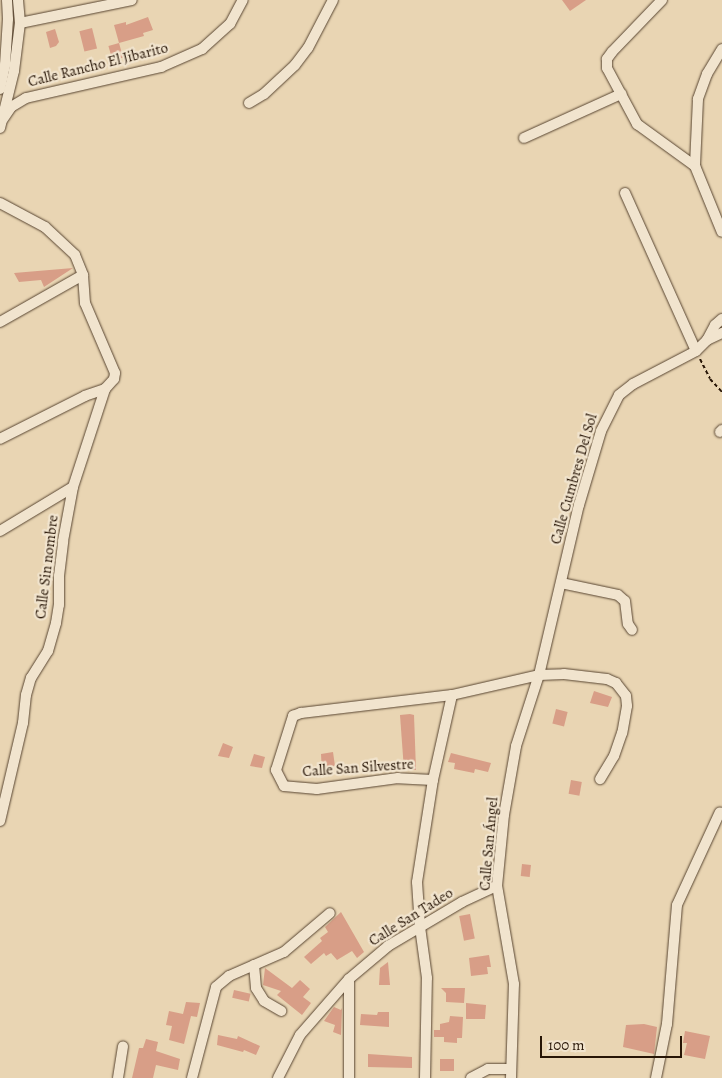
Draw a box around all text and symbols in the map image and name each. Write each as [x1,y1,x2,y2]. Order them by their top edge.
street label: Calle Rancho El Jibarito [26,39,170,91]
street label: Calle Cumbres Del Sol [547,412,601,546]
street label: Calle Sin nombre [32,514,62,620]
street label: Calle San Silvestre [302,755,414,781]
street label: Calle San Ángel [476,796,502,892]
street label: Calle San Tadeo [366,884,456,950]
scale bar [542,1026,684,1058]
text: 100 m [548,1035,585,1055]

